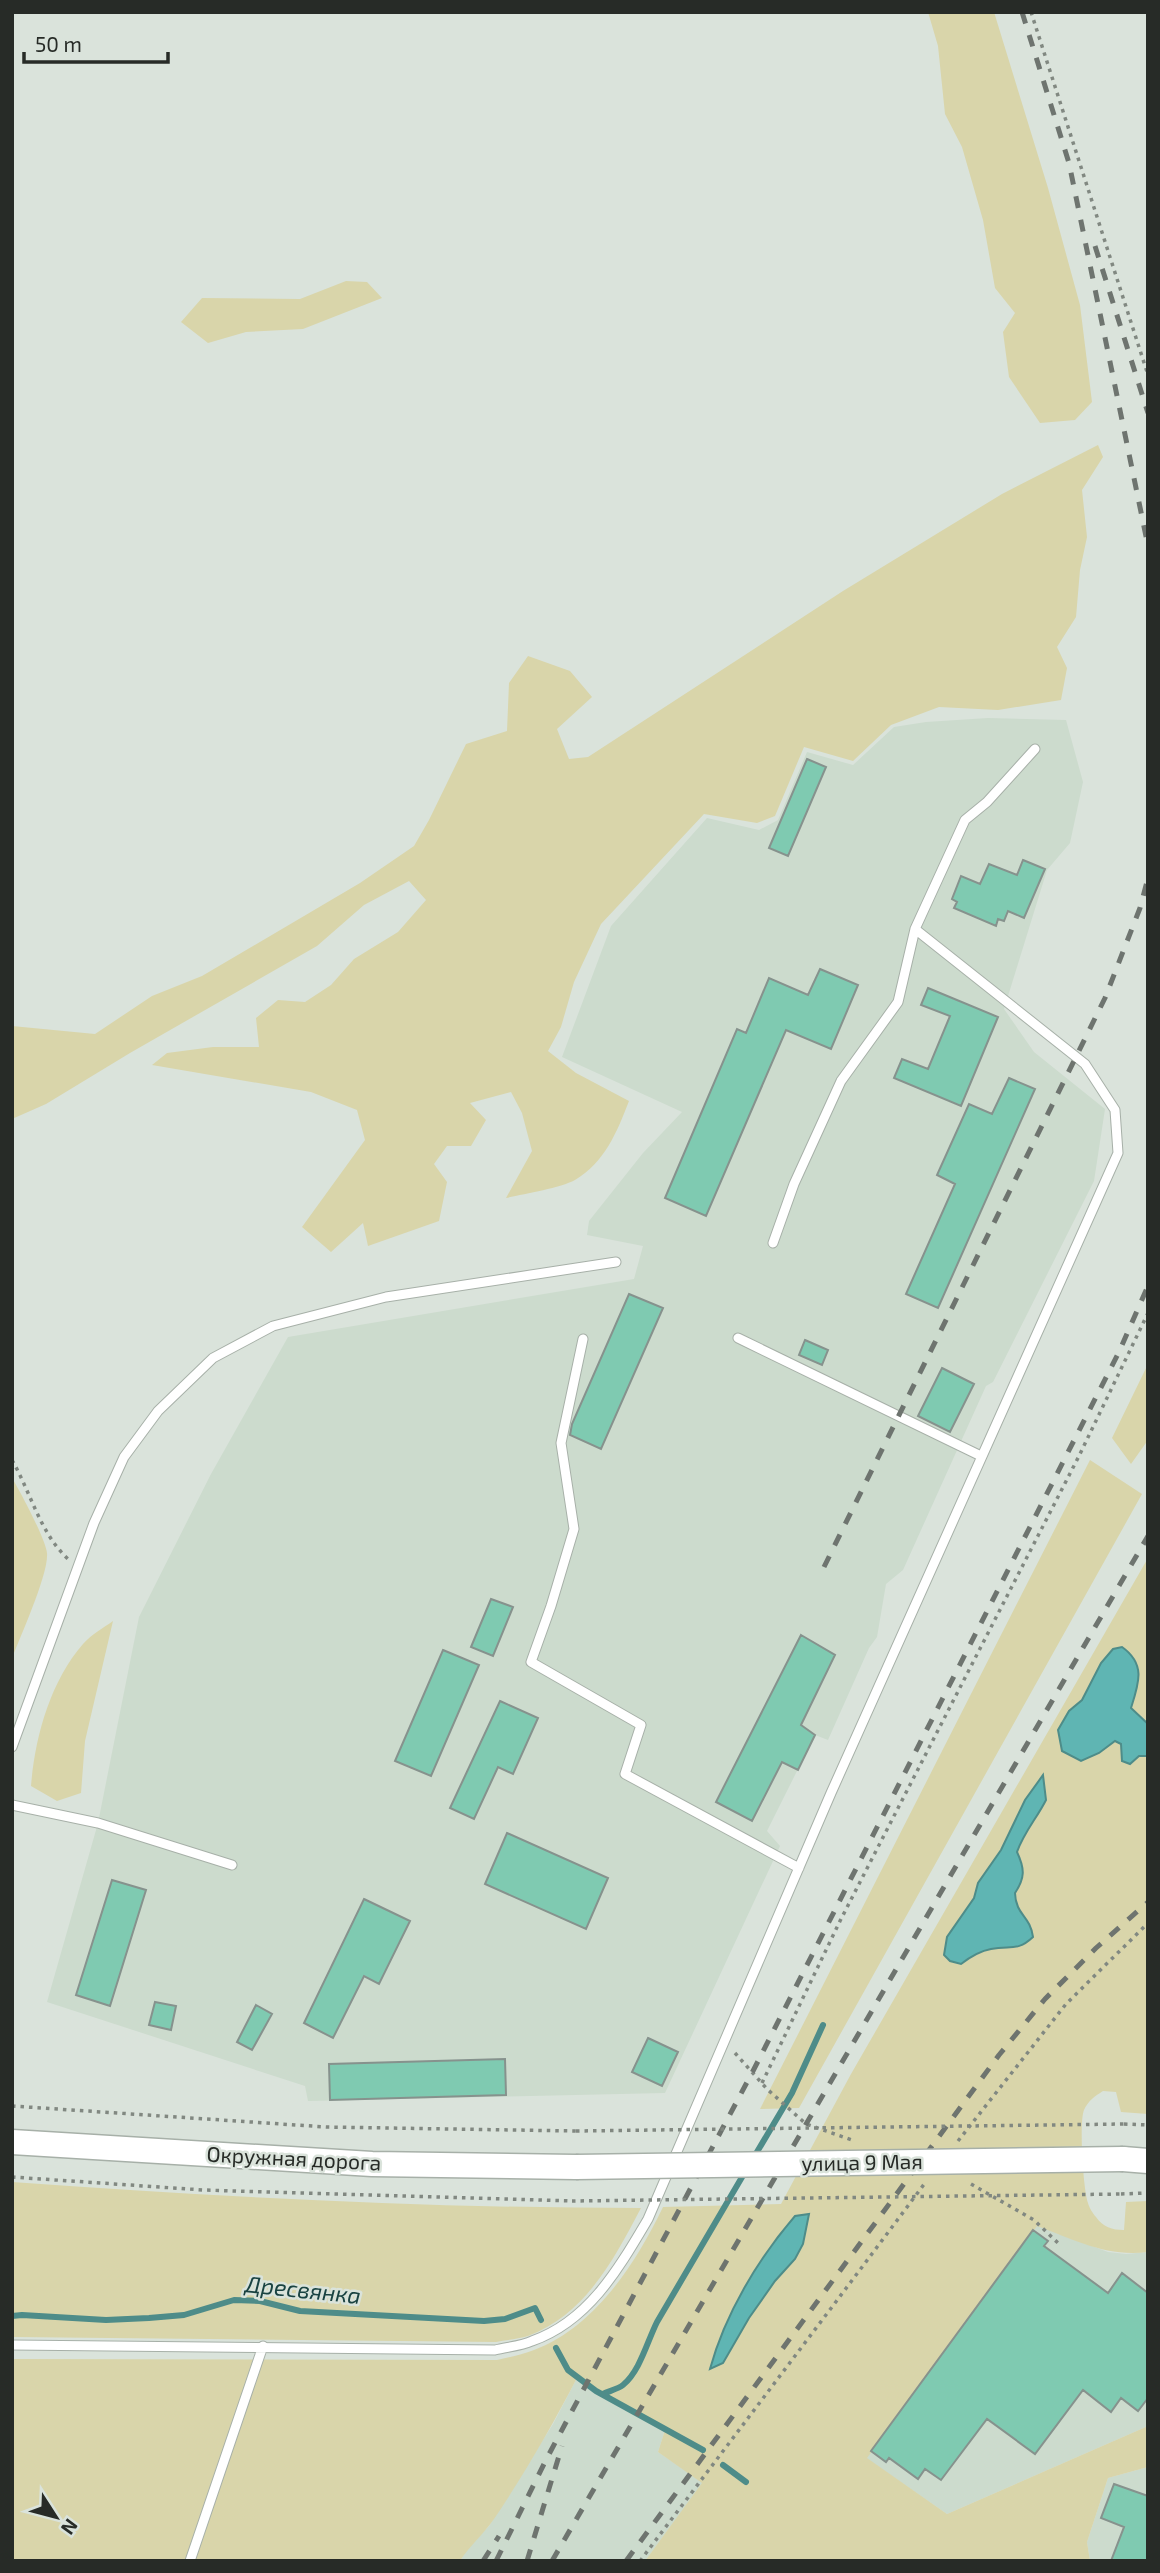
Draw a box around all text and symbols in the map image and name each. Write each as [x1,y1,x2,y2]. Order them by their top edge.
scale bar [24,21,168,65]
text: 50 m [35,31,82,56]
street label: Окружная дорога [206,2140,382,2176]
street label: улица 9 Мая [801,2148,923,2176]
water label: Дресвянка [243,2269,362,2309]
north arrow [21,2482,91,2552]
text: N [57,2515,83,2540]

